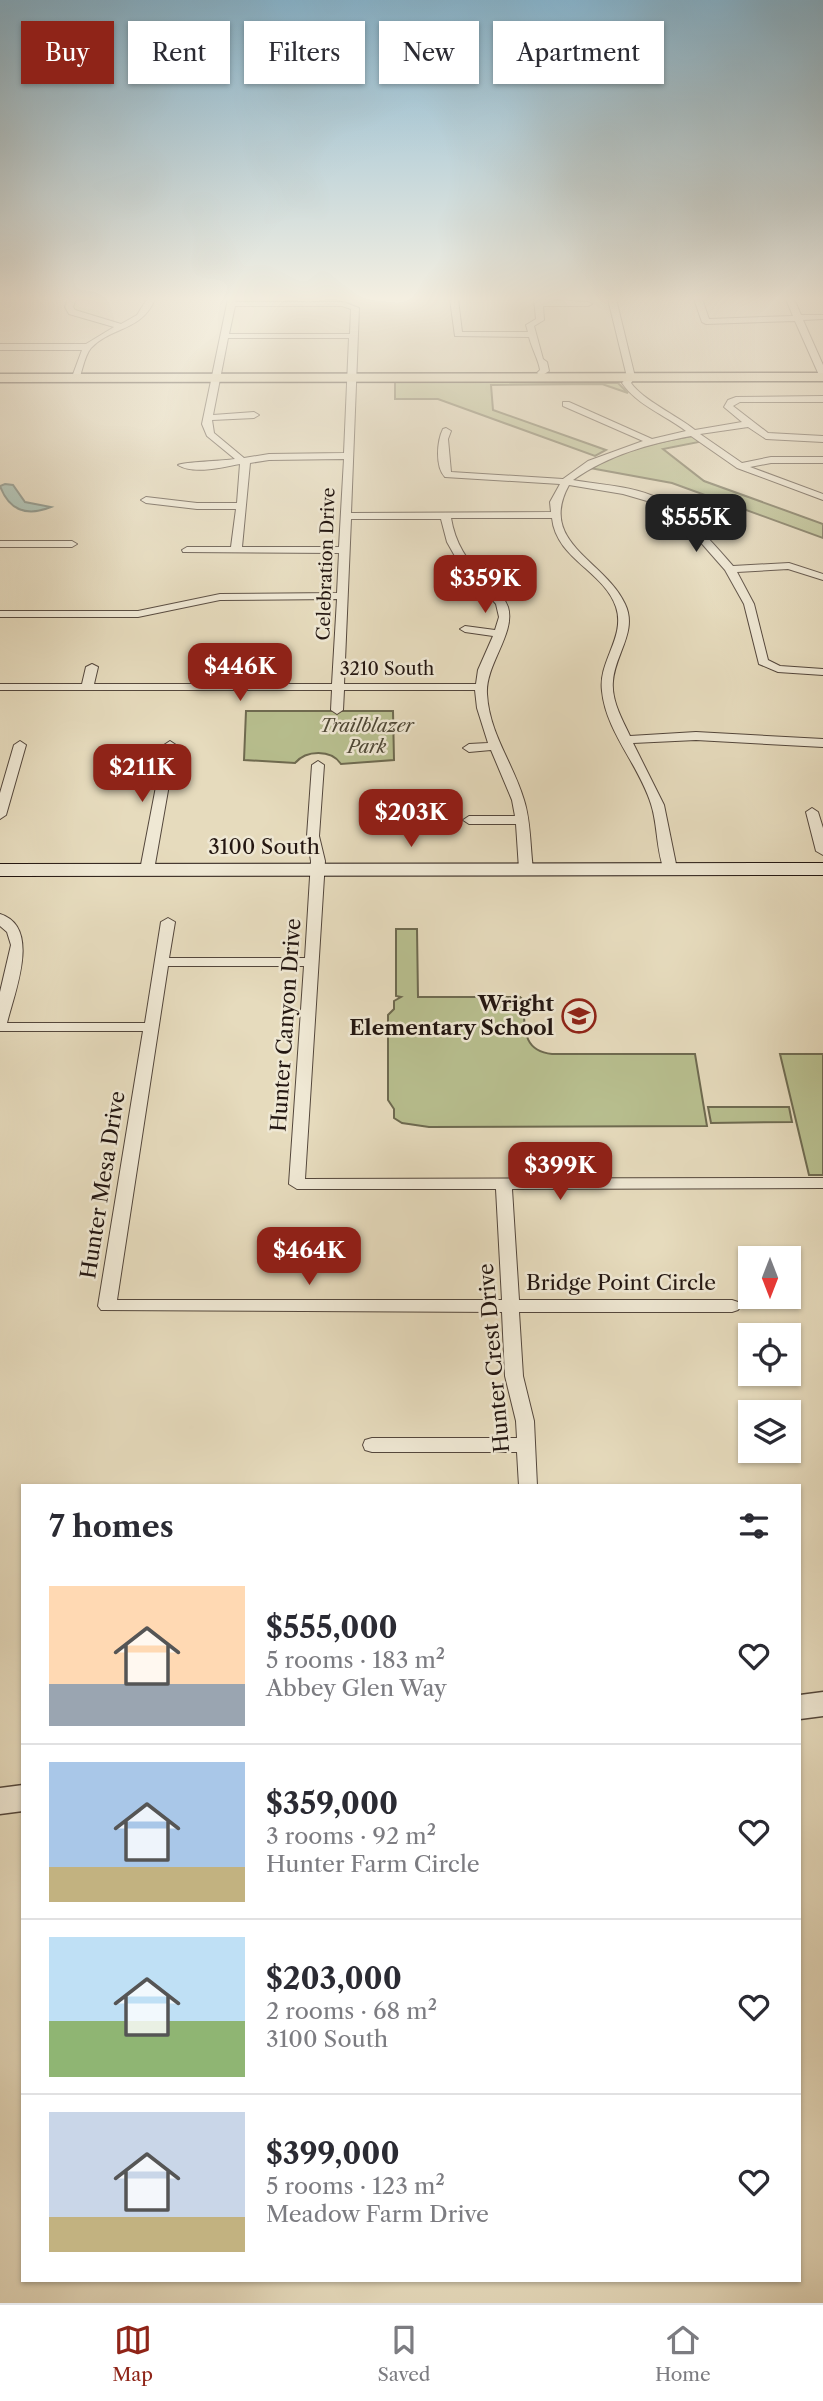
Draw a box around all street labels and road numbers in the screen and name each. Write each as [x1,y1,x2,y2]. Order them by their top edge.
street label: Celebration Drive [312,487,340,641]
street label: 3210 South [340,658,434,680]
street label: 3100 South [208,834,320,859]
street label: Hunter Canyon Drive [266,917,305,1133]
street label: Hunter Mesa Drive [75,1089,130,1280]
street label: Hunter Crest Drive [473,1262,514,1454]
street label: Bridge Point Circle [526,1270,716,1295]

